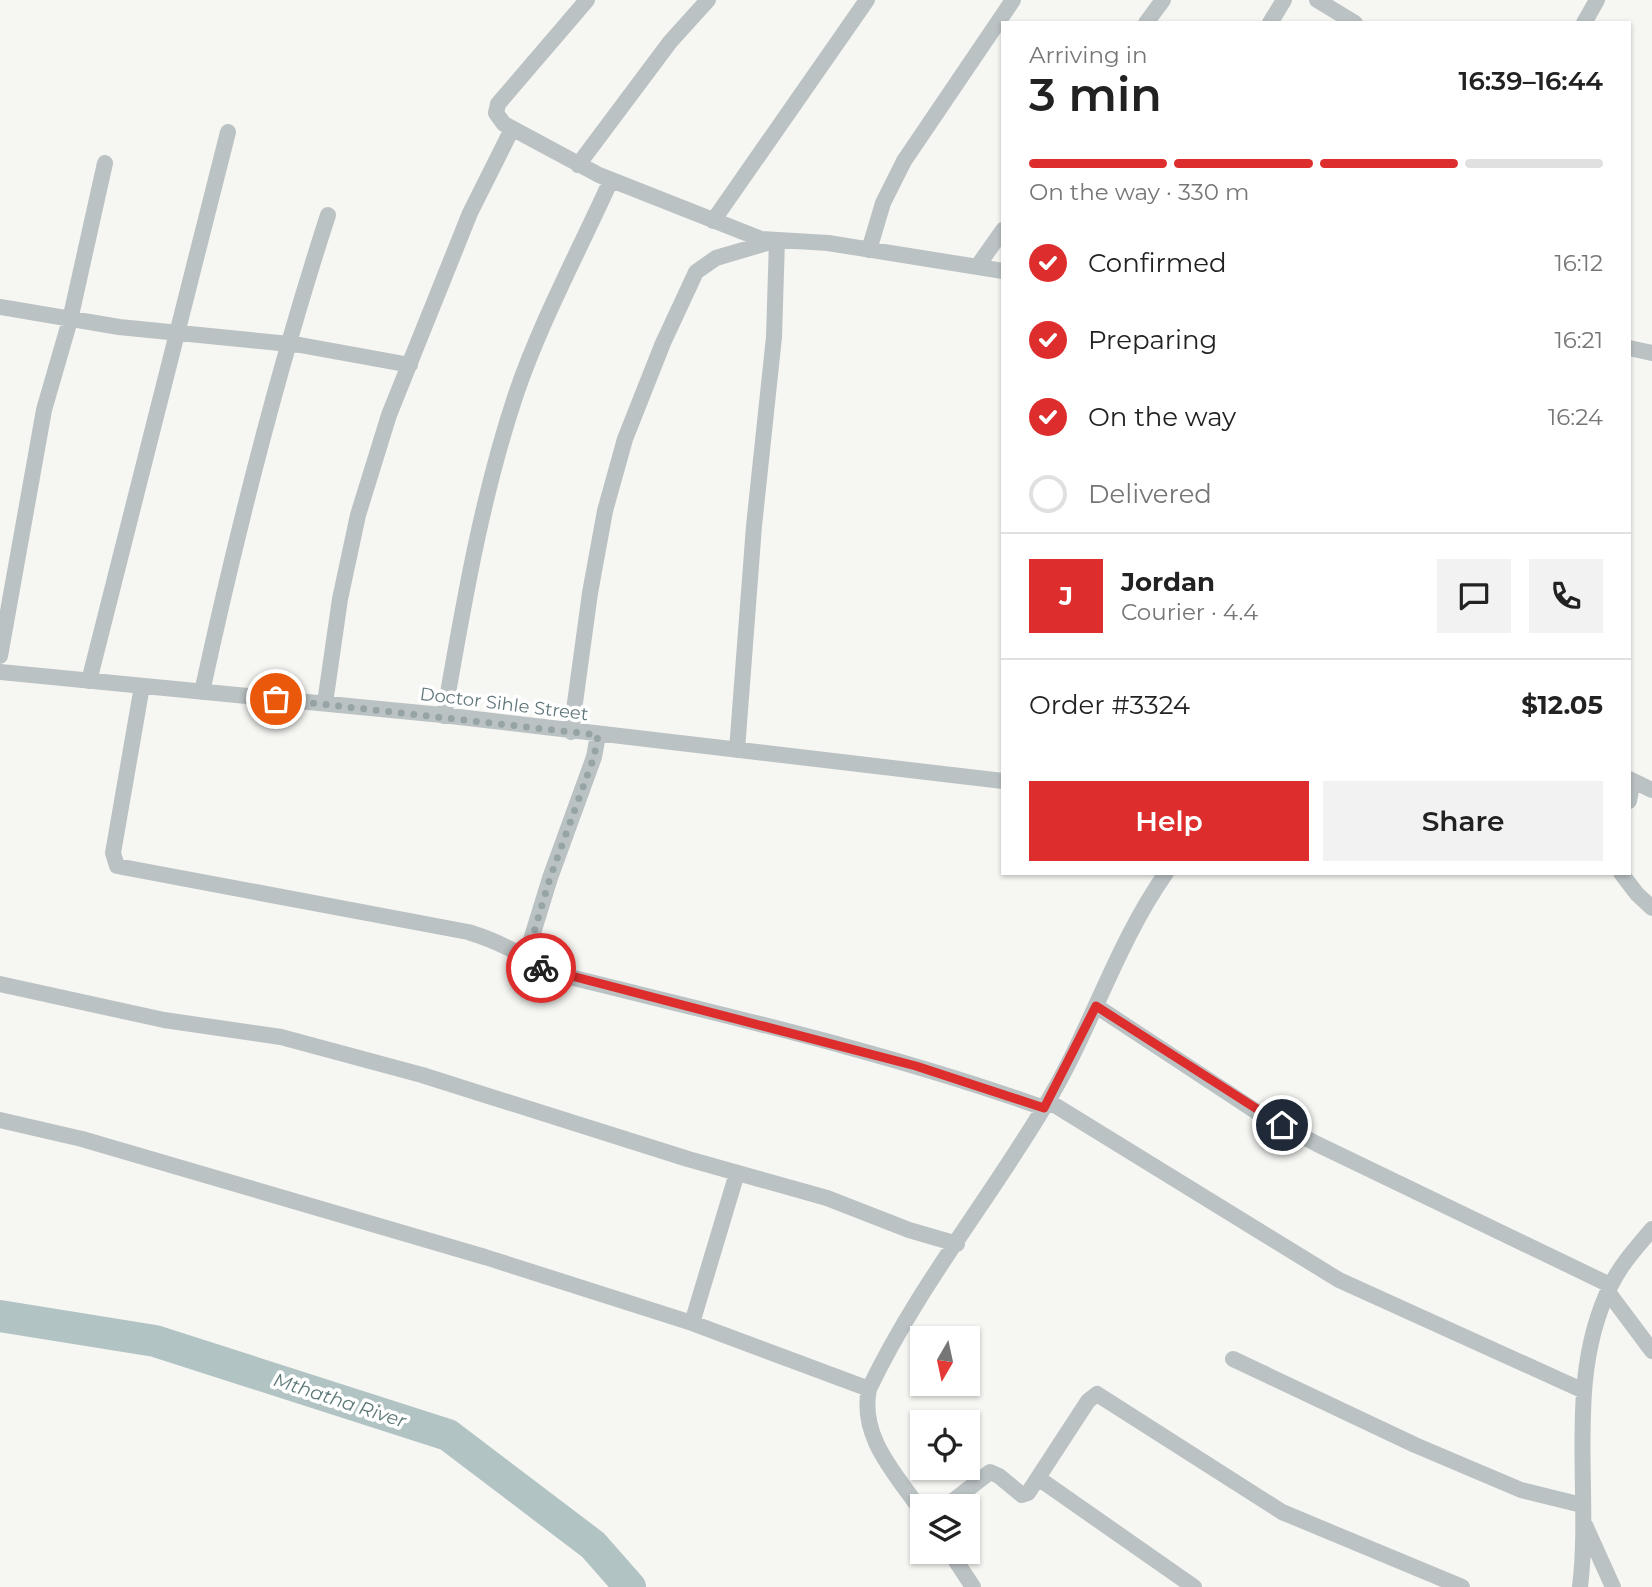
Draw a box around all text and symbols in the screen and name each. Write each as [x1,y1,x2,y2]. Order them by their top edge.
text: Arriving in [1029,41,1148,69]
text: 16:39–16:44 [1459,65,1603,97]
text: 3 min [1029,66,1162,123]
text: On the way · 330 m [1029,178,1249,206]
icon: check [1029,244,1067,282]
text: Confirmed [1088,247,1227,279]
text: 16:12 [1554,249,1603,277]
icon: check [1029,321,1067,359]
text: Preparing [1088,324,1217,356]
text: 16:21 [1554,326,1603,354]
icon: check [1029,398,1067,436]
text: On the way [1088,401,1236,433]
text: 16:24 [1548,403,1603,431]
text: Delivered [1088,478,1212,510]
button: chat [1437,559,1511,633]
button: phone [1529,559,1603,633]
text: Jordan [1121,566,1215,598]
text: J [1059,580,1073,612]
text: Courier · 4.4 [1121,598,1258,626]
pin [246,669,306,729]
icon: bag [257,680,295,718]
street label: Doctor Sihle Street [419,683,589,725]
text: Order #3324 [1029,689,1190,721]
text: $12.05 [1521,689,1603,721]
button: Help [1029,781,1309,861]
button: Share [1323,781,1603,861]
courier [506,933,576,1003]
icon: bike [522,949,560,987]
pin [1252,1095,1312,1155]
icon: home [1263,1106,1301,1144]
north arrow [910,1326,980,1396]
map controls [910,1326,980,1564]
water label: Mthatha River [271,1368,409,1433]
button: locate [910,1410,980,1480]
button: layers [910,1494,980,1564]

